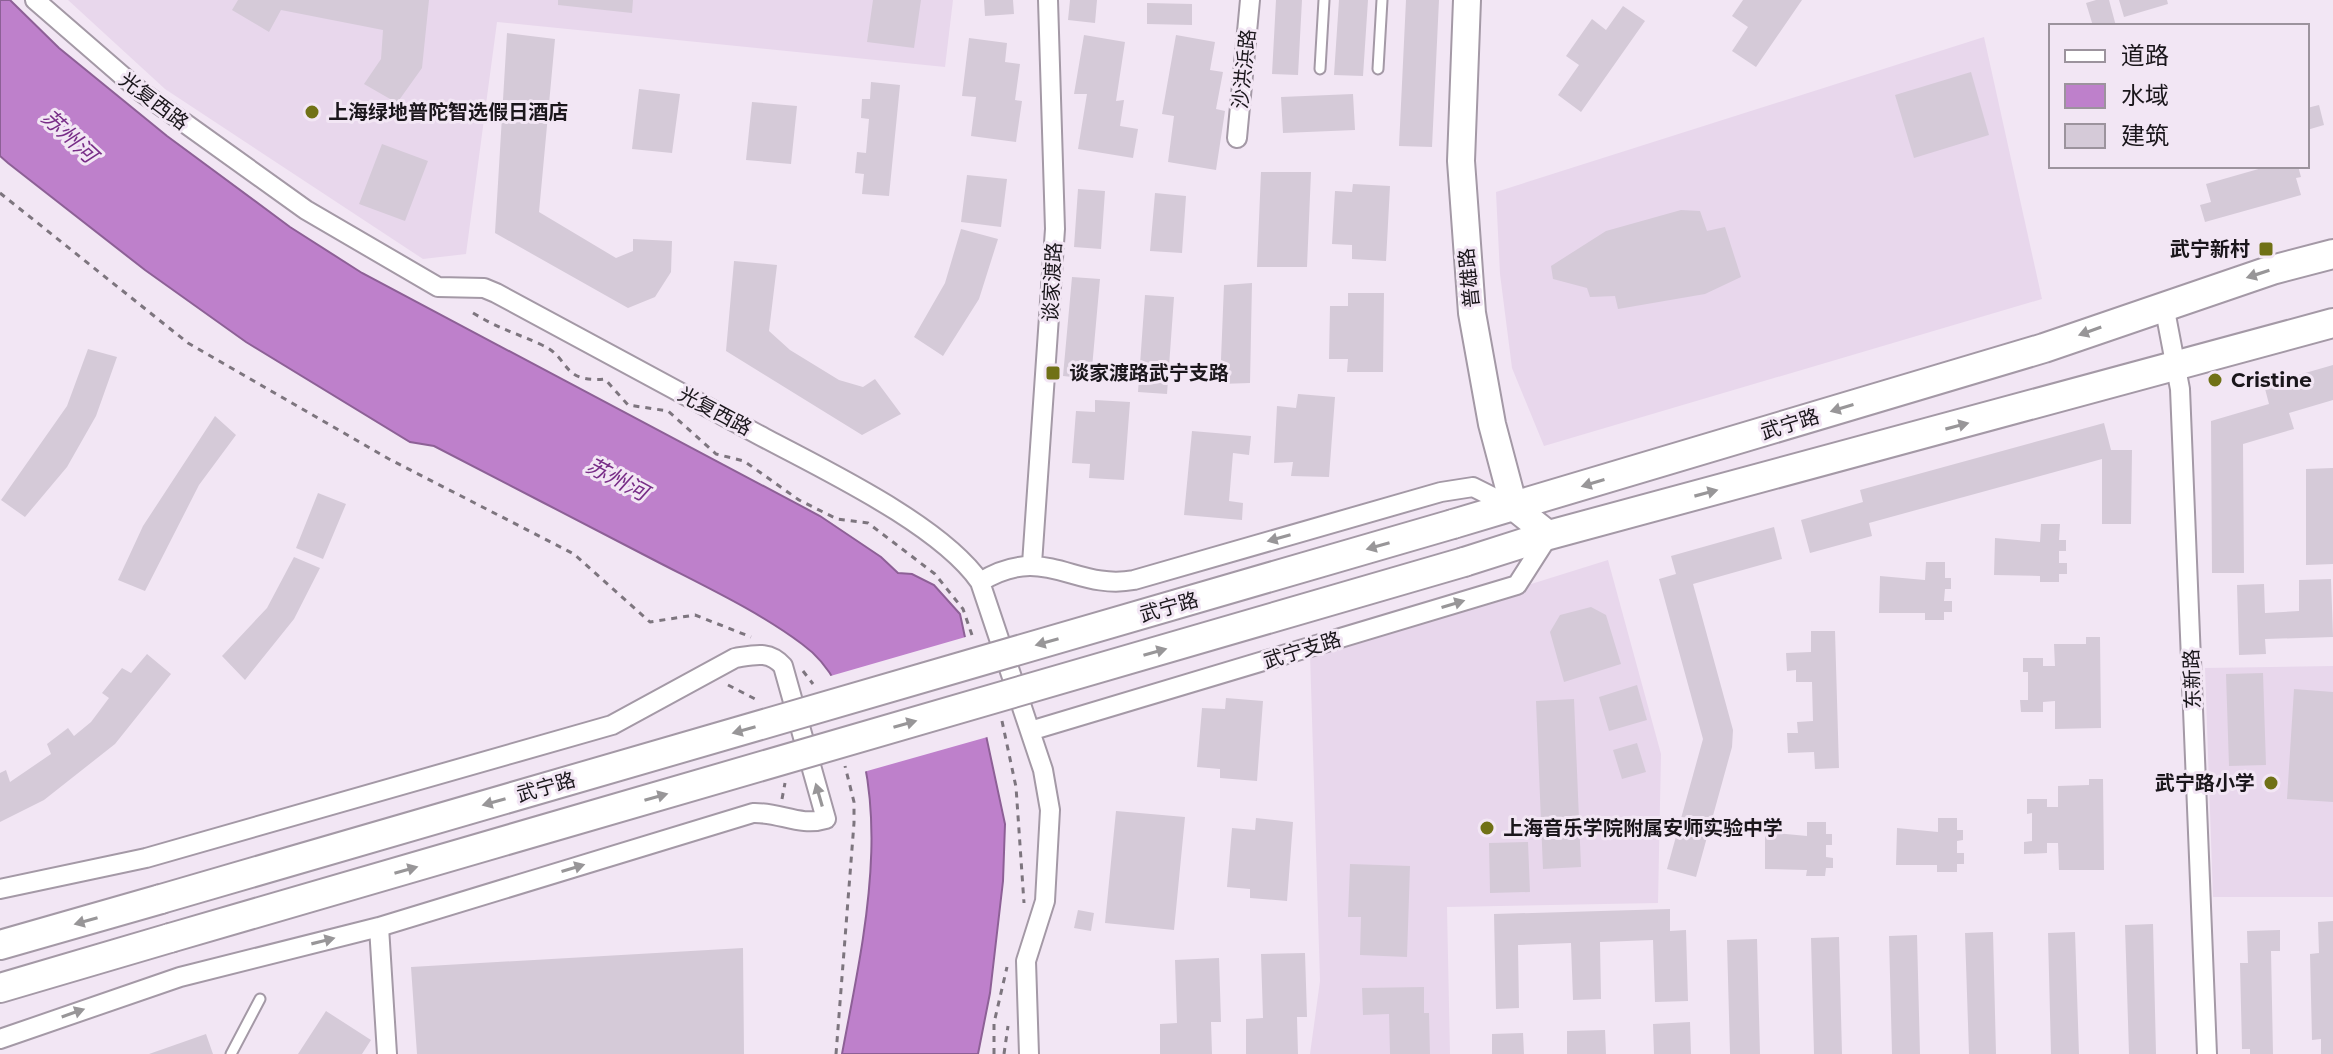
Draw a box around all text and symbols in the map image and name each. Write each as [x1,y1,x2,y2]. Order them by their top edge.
legend [2049,24,2309,168]
street label: 沙洪浜路 [1228,28,1260,110]
text: 道路 [2121,41,2169,70]
street label: 光复西路 [115,67,193,135]
text: 水域 [2121,81,2169,110]
place label: 上海绿地普陀智选假日酒店 [328,100,568,124]
marker: 上海绿地普陀智选假日酒店 [303,103,321,121]
water label: 苏州河 [36,104,105,171]
text: 建筑 [2121,121,2169,150]
place label: 武宁新村 [2170,237,2250,261]
marker: 武宁新村 [2257,240,2275,258]
street label: 谈家渡路 [1038,241,1066,323]
street label: 普雄路 [1454,247,1484,309]
one-way arrow [2245,269,2269,281]
one-way arrow [2078,325,2102,338]
place label: 谈家渡路武宁支路 [1069,361,1229,385]
marker: 谈家渡路武宁支路 [1044,364,1062,382]
place label: Cristine [2231,368,2312,392]
marker: Cristine [2206,371,2224,389]
street label: 光复西路 [674,382,756,440]
one-way arrow [1830,402,1854,415]
street label: 武宁路 [1758,404,1822,444]
one-way arrow [1944,420,1969,432]
water label: 苏州河 [582,452,656,508]
one-way arrow [1581,477,1605,490]
one-way arrow [1693,487,1718,499]
one-way arrow [1266,532,1290,545]
one-way arrow [1365,540,1389,553]
street label: 武宁路 [1137,587,1201,627]
one-way arrow [1441,597,1465,610]
street label: 武宁支路 [1260,627,1344,673]
one-way arrow [1035,636,1059,649]
one-way arrow [1143,645,1167,658]
street label: 东新路 [2179,649,2205,709]
one-way arrow [894,717,918,730]
one-way arrow [731,724,755,737]
street label: 武宁路 [514,767,578,807]
place label: 武宁路小学 [2155,771,2255,795]
marker: 武宁路小学 [2262,774,2280,792]
one-way arrow [813,783,825,808]
one-way arrow [644,790,668,803]
one-way arrow [482,796,506,809]
place label: 上海音乐学院附属安师实验中学 [1503,816,1783,840]
marker: 上海音乐学院附属安师实验中学 [1478,819,1496,837]
one-way arrow [561,861,585,874]
one-way arrow [393,863,418,875]
one-way arrow [73,915,98,927]
one-way arrow [311,934,336,947]
one-way arrow [62,1006,86,1018]

